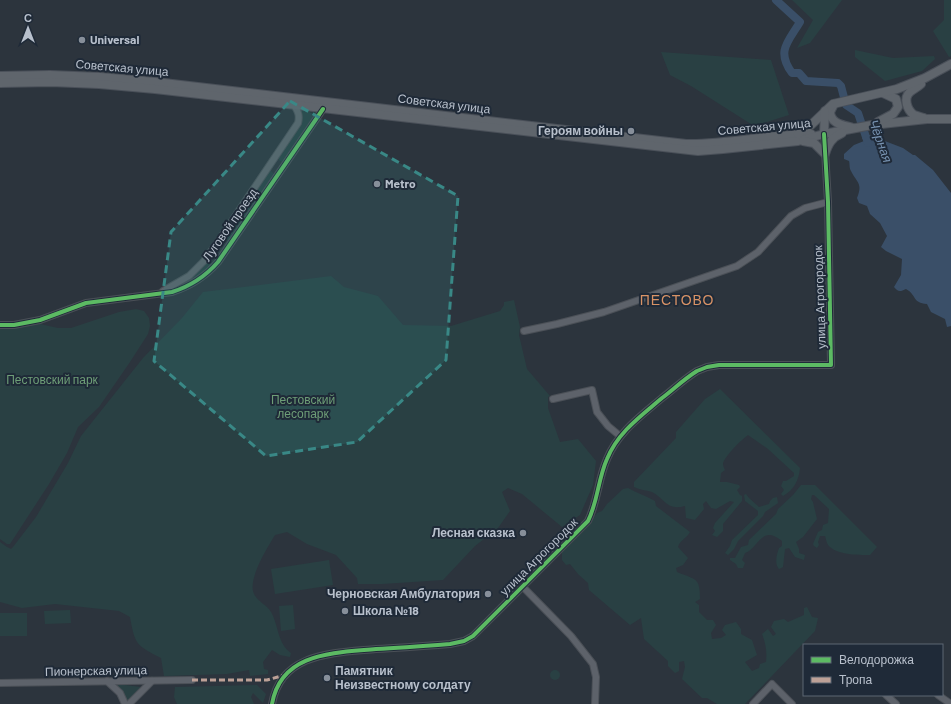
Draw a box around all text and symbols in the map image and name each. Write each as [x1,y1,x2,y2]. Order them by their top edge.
north arrow [8,8,48,48]
text: С [24,11,32,24]
place label: Universal [90,32,139,46]
marker: Universal [77,35,87,45]
street label: Советская улица [75,56,169,79]
street label: Советская улица [397,90,492,117]
street label: Советская улица [717,115,811,138]
water label: Чёрная [866,117,896,165]
place label: Героям войны [538,123,623,138]
marker: Героям войны [626,126,636,136]
place label: Metro [385,176,416,190]
marker: Metro [372,179,382,189]
street label: Луговой проезд [199,185,260,264]
street label: улица Агрогородок [810,244,829,349]
district label: ПЕСТОВО [640,291,714,308]
park label: Пестовский парк [6,372,99,387]
park label: Пестовский лесопарк [271,392,335,421]
street label: улица Агрогородок [497,514,581,599]
place label: Лесная сказка [432,525,515,539]
marker: Лесная сказка [518,528,528,538]
place label: Черновская Амбулатория [327,586,480,601]
marker: Черновская Амбулатория [483,589,493,599]
place label: Школа №18 [353,603,419,617]
marker: Школа №18 [340,606,350,616]
legend [803,644,943,696]
text: Велодорожка [839,652,914,667]
street label: Пионерская улица [45,662,147,679]
place label: Памятник Неизвестному солдату [335,663,471,692]
text: Тропа [839,672,873,687]
marker: Памятник Неизвестному солдату [322,673,332,683]

